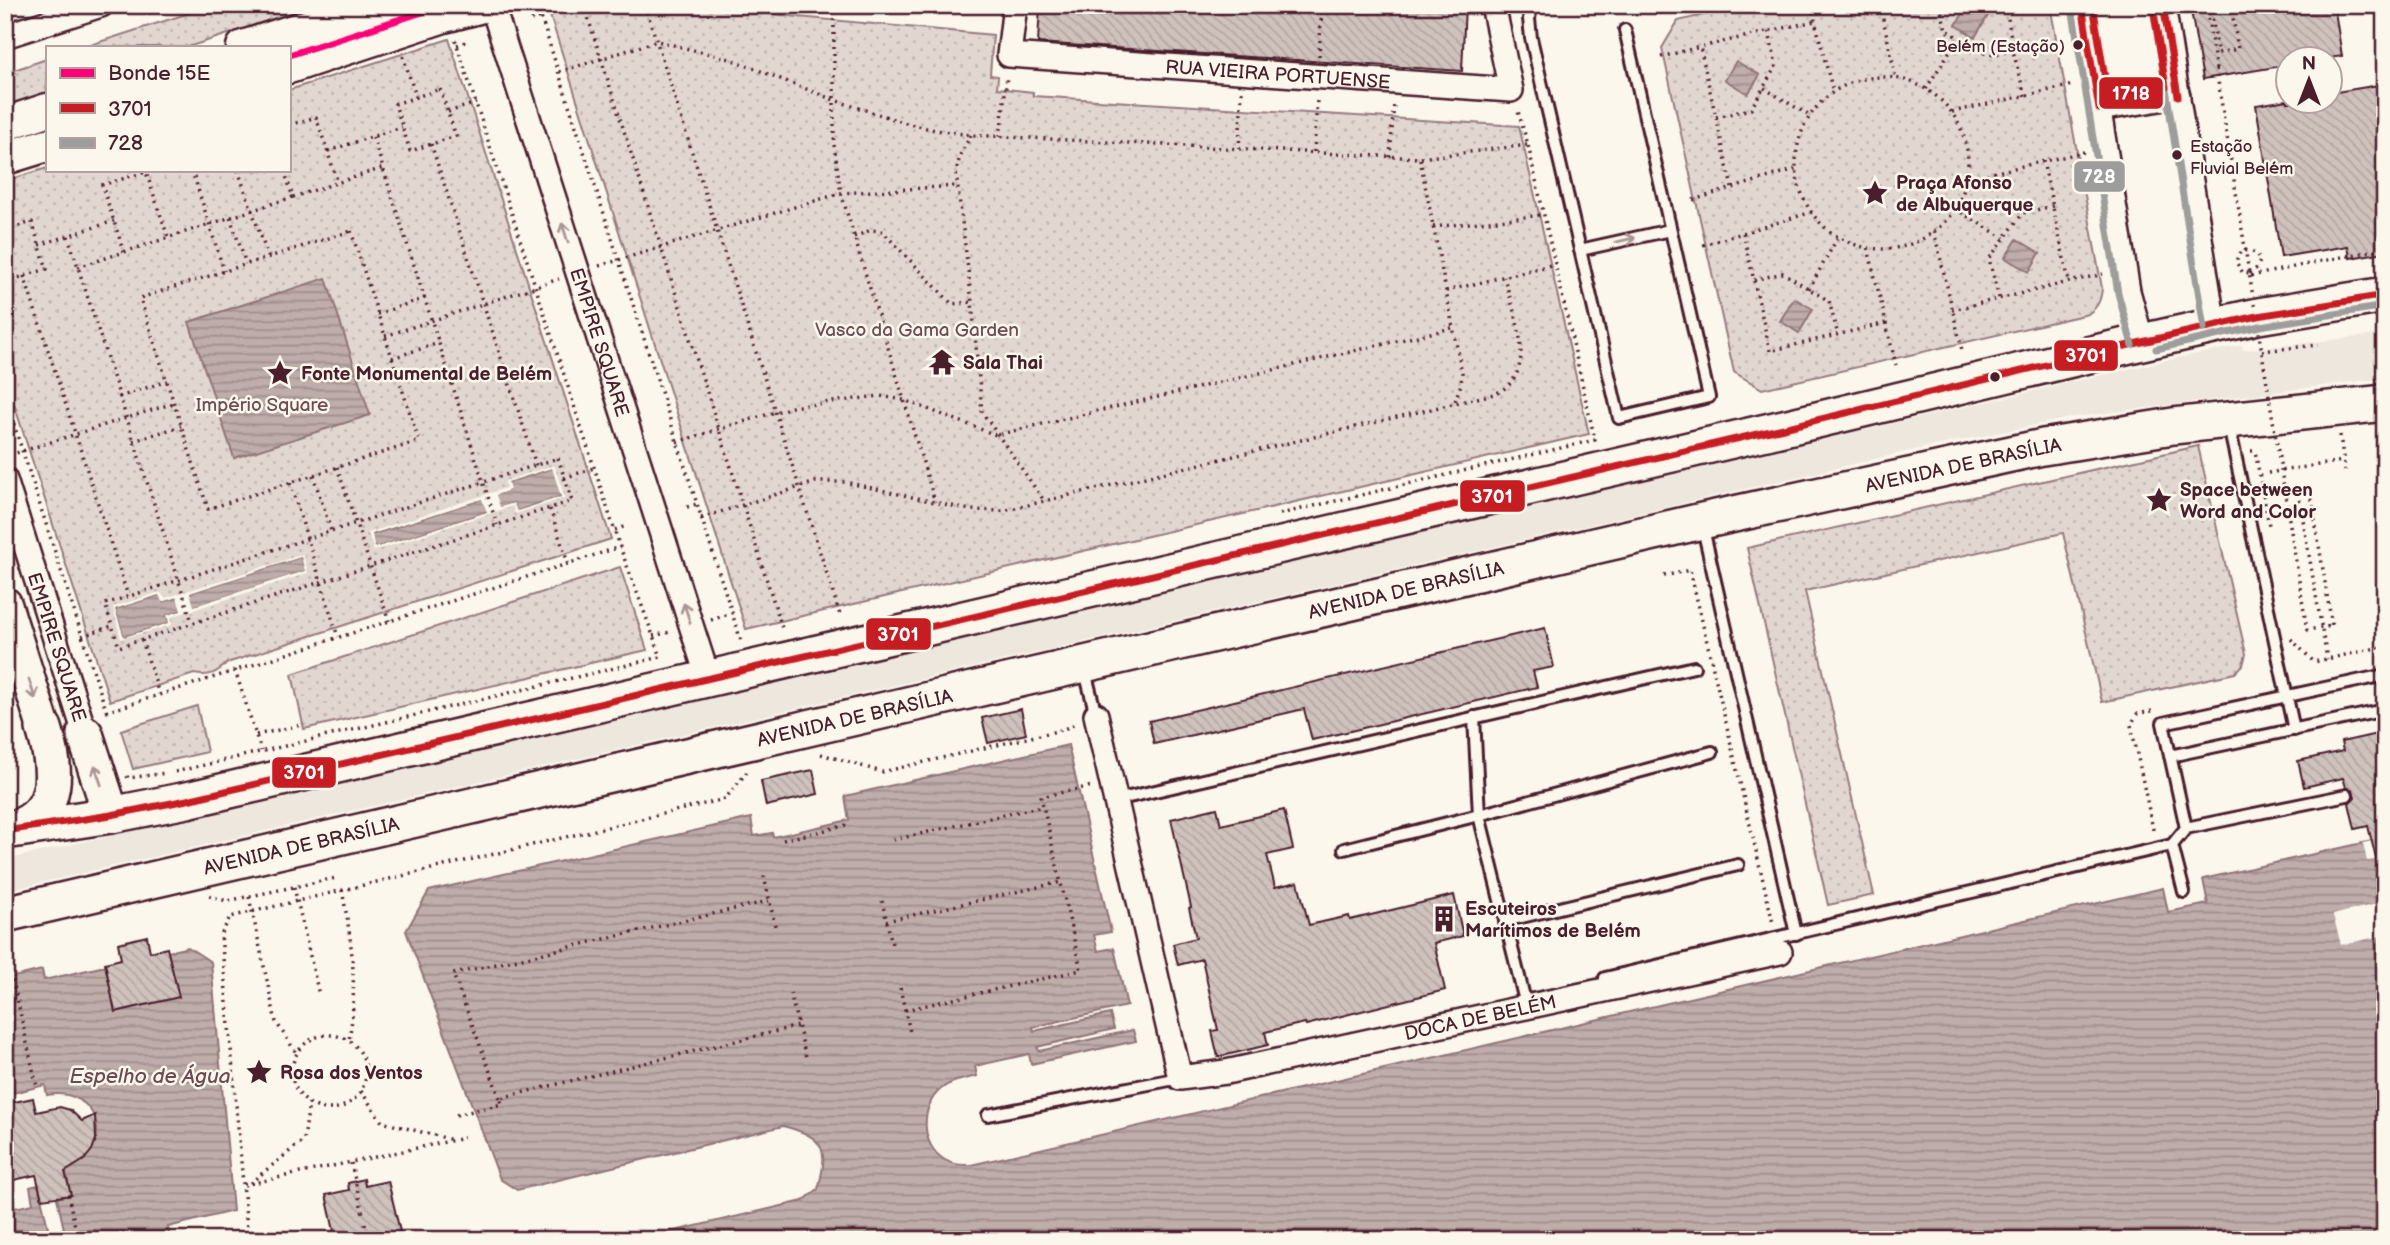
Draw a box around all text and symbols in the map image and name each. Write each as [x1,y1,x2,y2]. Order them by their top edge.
place label: Belém (Estação) [1936,37,2065,57]
marker: Belém (Estação) [2071,38,2085,52]
legend [46,46,290,172]
north arrow [2274,46,2344,116]
text: N [2302,53,2316,76]
street label: RUA VIEIRA PORTUENSE [1165,56,1391,95]
text: Bonde 15E [108,61,210,86]
line badge: 1718 [2098,76,2164,110]
text: 1718 [2112,83,2150,106]
text: 3701 [108,97,152,122]
text: 728 [108,131,143,156]
place label: Estação Fluvial Belém [2190,137,2293,179]
marker: Estação Fluvial Belém [2170,148,2184,162]
line badge: 728 [2073,160,2126,193]
text: 728 [2082,166,2116,189]
place label: Praça Afonso de Albuquerque [1896,172,2034,217]
place icon: Praça Afonso de Albuquerque [1860,178,1890,208]
one-way arrow [558,222,571,244]
one-way arrow [1613,232,1636,246]
street label: EMPIRE SQUARE [564,265,633,420]
park label: Vasco da Gama Garden [815,319,1019,342]
line badge: 3701 [2053,339,2119,372]
text: 3701 [2065,345,2107,368]
temple icon: Sala Thai [927,347,957,377]
place label: Sala Thai [963,352,1043,375]
place icon: Fonte Monumental de Belém [265,358,295,388]
place label: Fonte Monumental de Belém [301,363,552,386]
unlabelled marker [1988,370,2002,384]
park label: Império Square [196,394,328,417]
street label: AVENIDA DE BRASÍLIA [1863,434,2063,498]
line badge: 3701 [1459,479,1526,513]
place label: Space between Word and Color [2180,479,2316,524]
place icon: Space between Word and Color [2144,485,2174,515]
text: 3701 [1471,486,1513,509]
street label: AVENIDA DE BRASÍLIA [1306,557,1507,625]
street label: EMPIRE SQUARE [22,570,90,725]
one-way arrow [680,602,693,624]
line badge: 3701 [865,617,932,651]
text: 3701 [877,624,919,647]
one-way arrow [27,678,40,700]
street label: AVENIDA DE BRASÍLIA [755,685,955,752]
line badge: 3701 [271,756,337,789]
text: 3701 [283,762,325,785]
one-way arrow [91,764,103,786]
street label: AVENIDA DE BRASÍLIA [201,813,402,881]
place label: Escuteiros Marítimos de Belém [1465,898,1641,943]
building icon: Escuteiros Marítimos de Belém [1429,904,1459,934]
street label: DOCA DE BELÉM [1402,991,1559,1046]
place icon: Rosa dos Ventos [244,1057,274,1087]
place label: Rosa dos Ventos [280,1062,423,1085]
water label: Espelho de Água [69,1064,231,1089]

